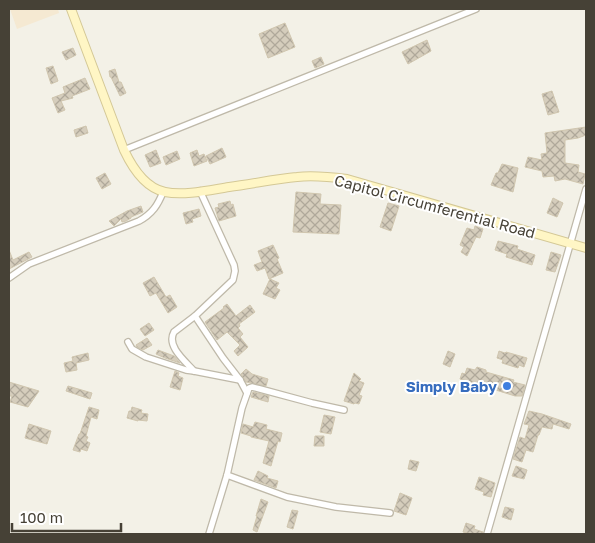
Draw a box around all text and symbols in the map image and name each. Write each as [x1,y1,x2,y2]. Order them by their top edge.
street label: Capitol Circumferential Road [333,170,537,242]
place label: Simply Baby [406,377,497,395]
marker: Simply Baby [501,380,513,392]
scale bar [12,500,121,532]
text: 100 m [20,508,63,526]

